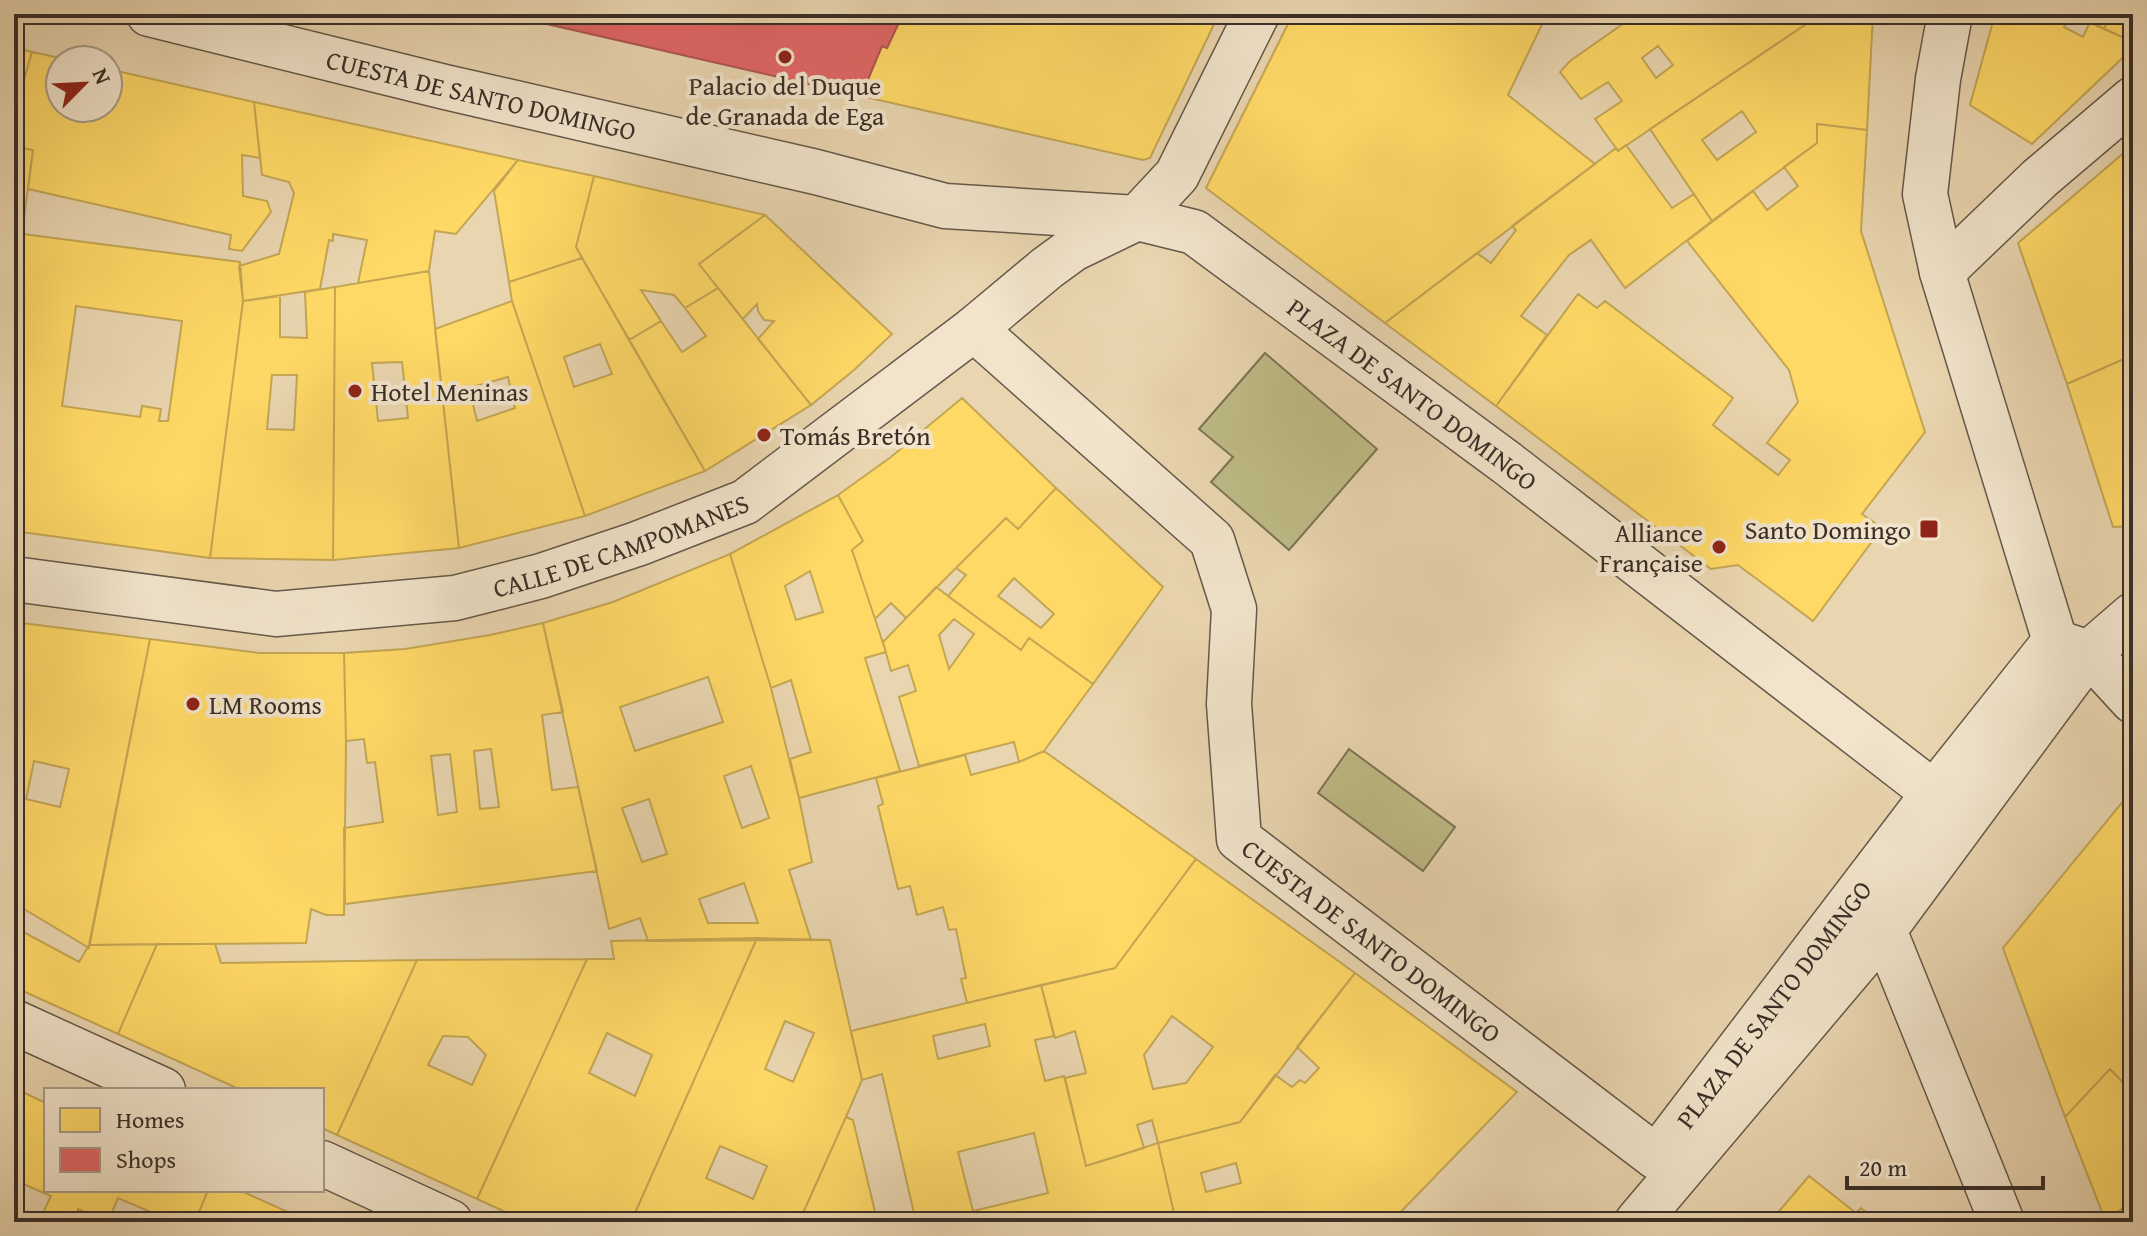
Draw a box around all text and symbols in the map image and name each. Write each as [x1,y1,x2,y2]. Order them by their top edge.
street label: CUESTA DE SANTO DOMINGO [322,39,640,150]
north arrow [44,44,124,124]
marker: Palacio del Duque de Granada de Ega [776,48,794,66]
text: N [85,63,120,89]
place label: Palacio del Duque de Granada de Ega [686,66,885,135]
street label: PLAZA DE SANTO DOMINGO [1279,288,1546,500]
place label: Hotel Meninas [371,372,529,411]
marker: Hotel Meninas [346,382,364,400]
place label: Tomás Bretón [780,416,931,455]
marker: Tomás Bretón [755,426,773,444]
street label: CALLE DE CAMPOMANES [489,483,754,607]
place label: Santo Domingo [1745,510,1911,549]
place label: Alliance Française [1599,513,1703,582]
marker: Santo Domingo [1918,518,1940,540]
marker: Alliance Française [1710,538,1728,556]
place label: LM Rooms [209,685,322,724]
marker: LM Rooms [184,695,202,713]
street label: CUESTA DE SANTO DOMINGO [1234,829,1510,1052]
street label: PLAZA DE SANTO DOMINGO [1666,872,1881,1136]
legend [44,1088,324,1192]
text: Homes [116,1102,185,1137]
scale bar [1847,1140,2043,1190]
text: Shops [116,1142,176,1177]
text: 20 m [1859,1150,1907,1185]

